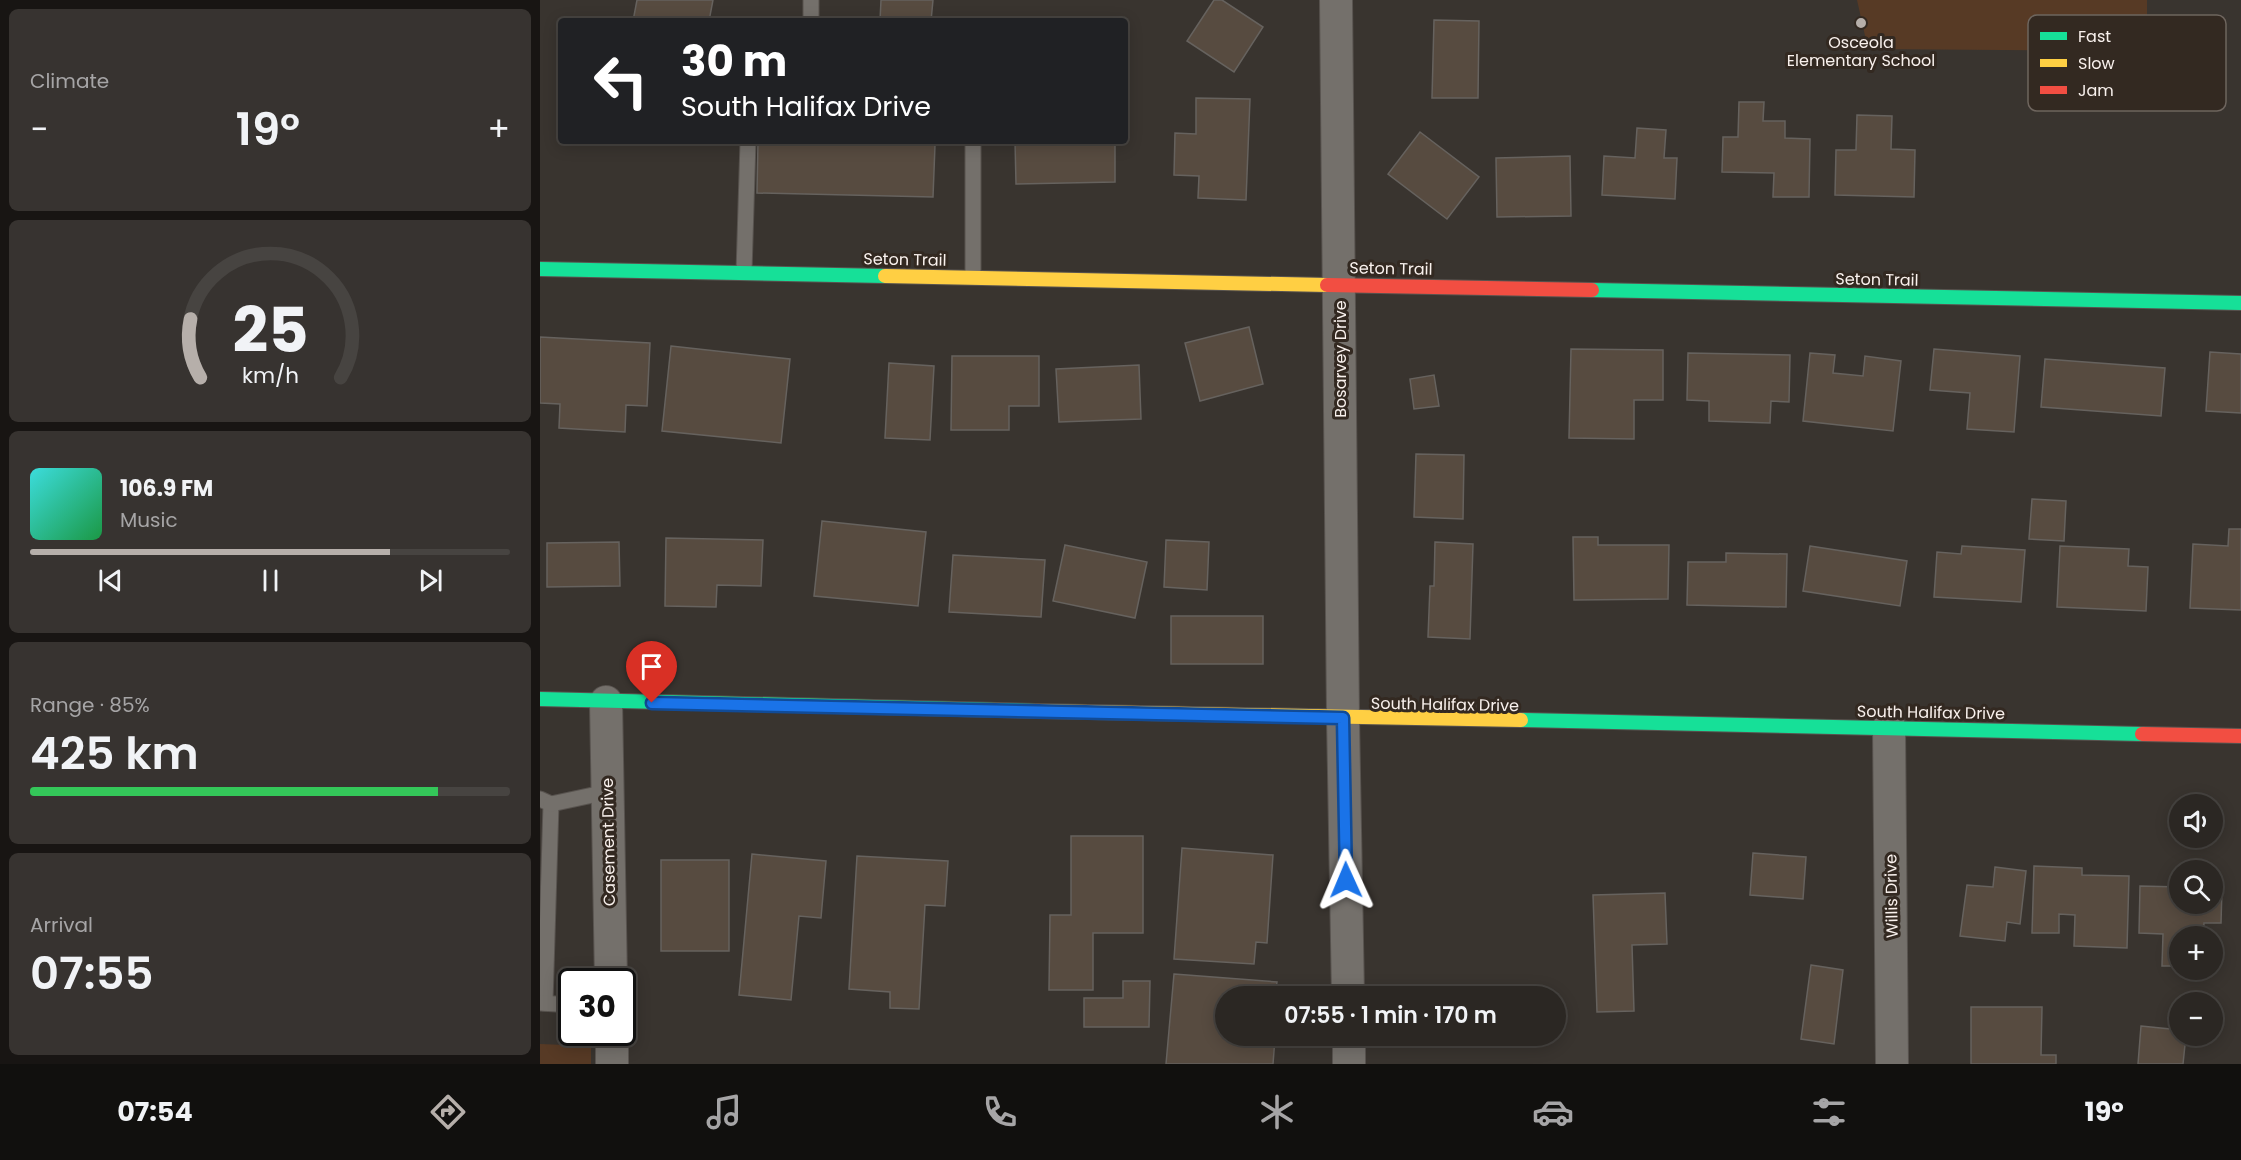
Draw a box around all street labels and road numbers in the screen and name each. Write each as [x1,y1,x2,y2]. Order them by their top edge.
street label: Seton Trail [863,247,947,272]
street label: Seton Trail [1349,256,1433,281]
street label: Seton Trail [1835,267,1919,292]
street label: Bosarvey Drive [1329,300,1352,418]
street label: South Halifax Drive [1371,692,1519,717]
street label: South Halifax Drive [1857,700,2005,725]
street label: Casement Drive [596,778,621,906]
street label: Willis Drive [1879,854,1904,938]

